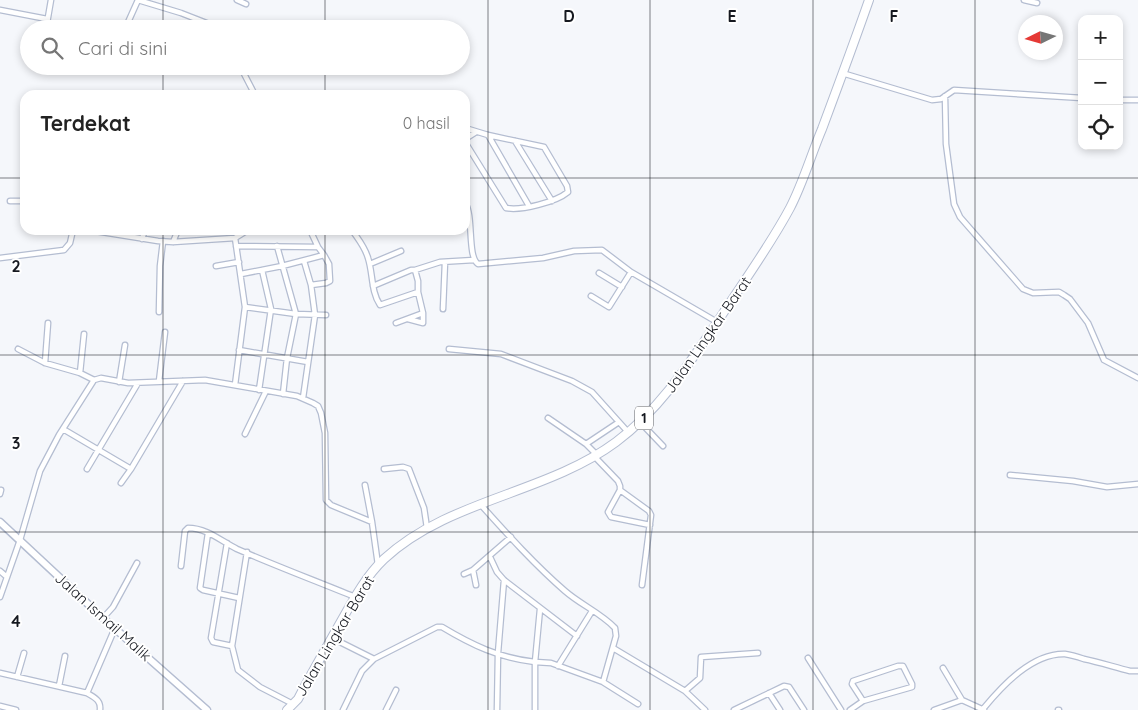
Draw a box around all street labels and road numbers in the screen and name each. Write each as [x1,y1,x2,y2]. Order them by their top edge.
street label: Jalan Lingkar Barat [660,273,755,397]
road number: 1 [635,406,653,429]
street label: Jalan Ismail Malik [51,568,156,665]
street label: Jalan Lingkar Barat [291,572,378,700]

